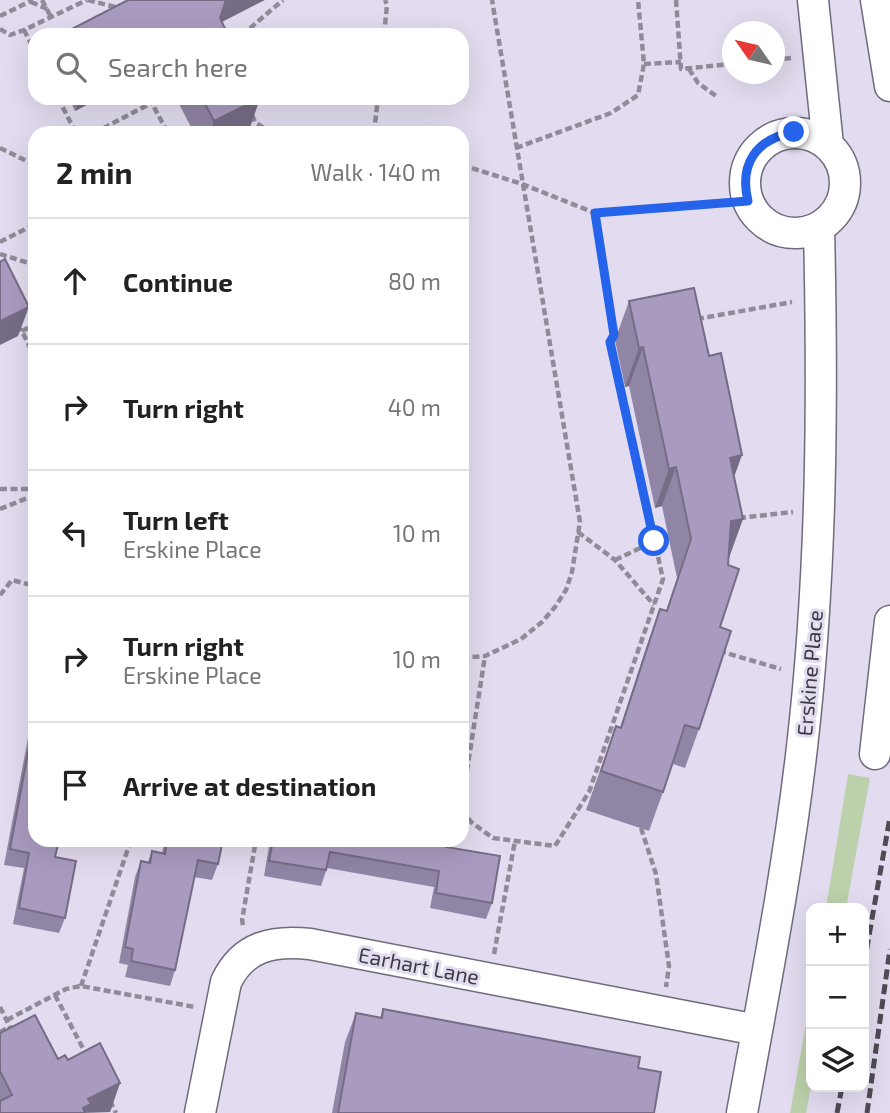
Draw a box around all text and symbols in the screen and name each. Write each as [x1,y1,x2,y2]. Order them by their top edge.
north arrow [722,21,785,84]
search box [28,28,469,105]
icon: search [52,48,90,86]
text: Search here [108,51,248,82]
route end [778,116,809,147]
text: 2 min [56,154,133,190]
text: Walk · 140 m [310,158,441,186]
icon: ahead [56,262,94,300]
text: Continue [123,266,233,297]
text: 80 m [388,267,441,295]
icon: right [56,388,94,426]
text: Turn right [123,392,244,423]
text: 40 m [388,393,441,421]
text: Turn left [123,504,229,535]
icon: left [56,514,94,552]
text: 10 m [393,519,441,547]
route start [638,525,669,556]
text: Erskine Place [123,535,261,563]
street label: Erskine Place [791,609,827,737]
text: Turn right [123,630,244,661]
icon: right [56,640,94,678]
text: 10 m [393,645,441,673]
text: Erskine Place [123,661,261,689]
icon: arrive [56,766,94,804]
text: Arrive at destination [123,770,376,801]
map controls [806,903,869,1092]
button: + [806,903,869,966]
street label: Earhart Lane [357,941,481,989]
button: − [806,966,869,1029]
button: layers [806,1029,869,1092]

